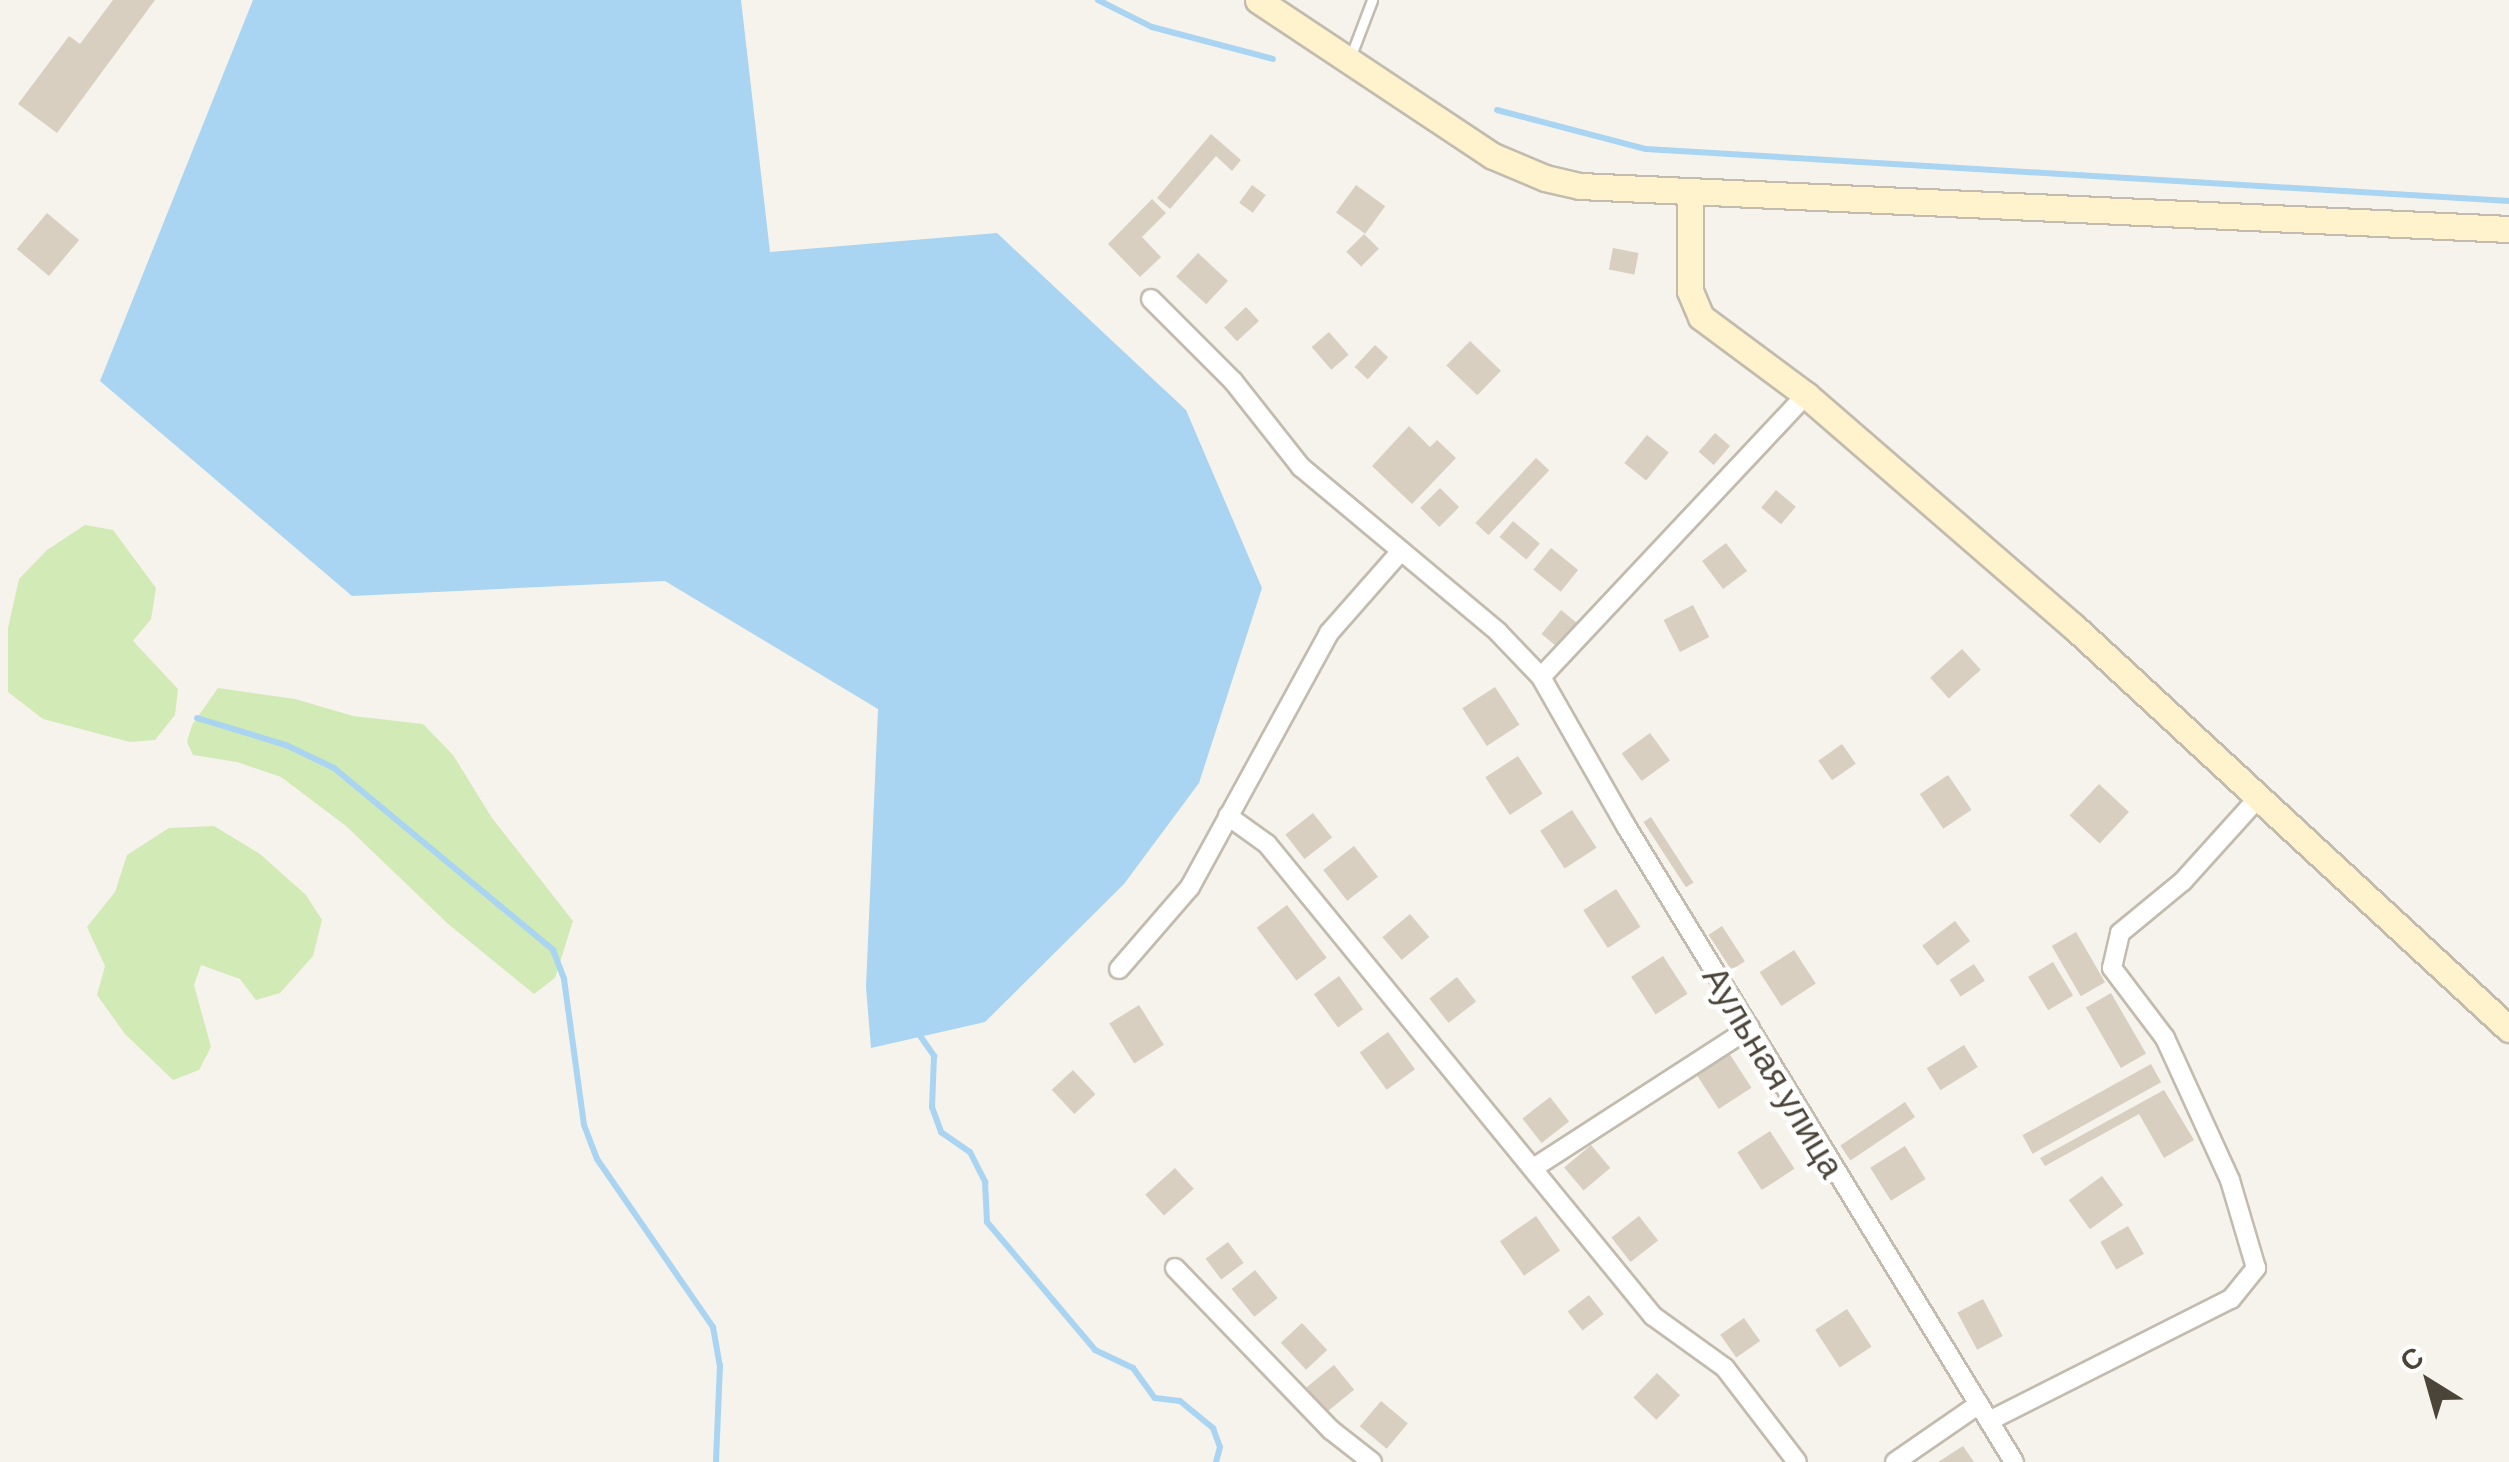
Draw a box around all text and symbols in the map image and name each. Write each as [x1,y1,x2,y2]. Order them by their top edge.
street label: Аульная улица [1695,958,1855,1184]
north arrow [2379,1332,2479,1432]
text: С [2393,1338,2429,1378]

